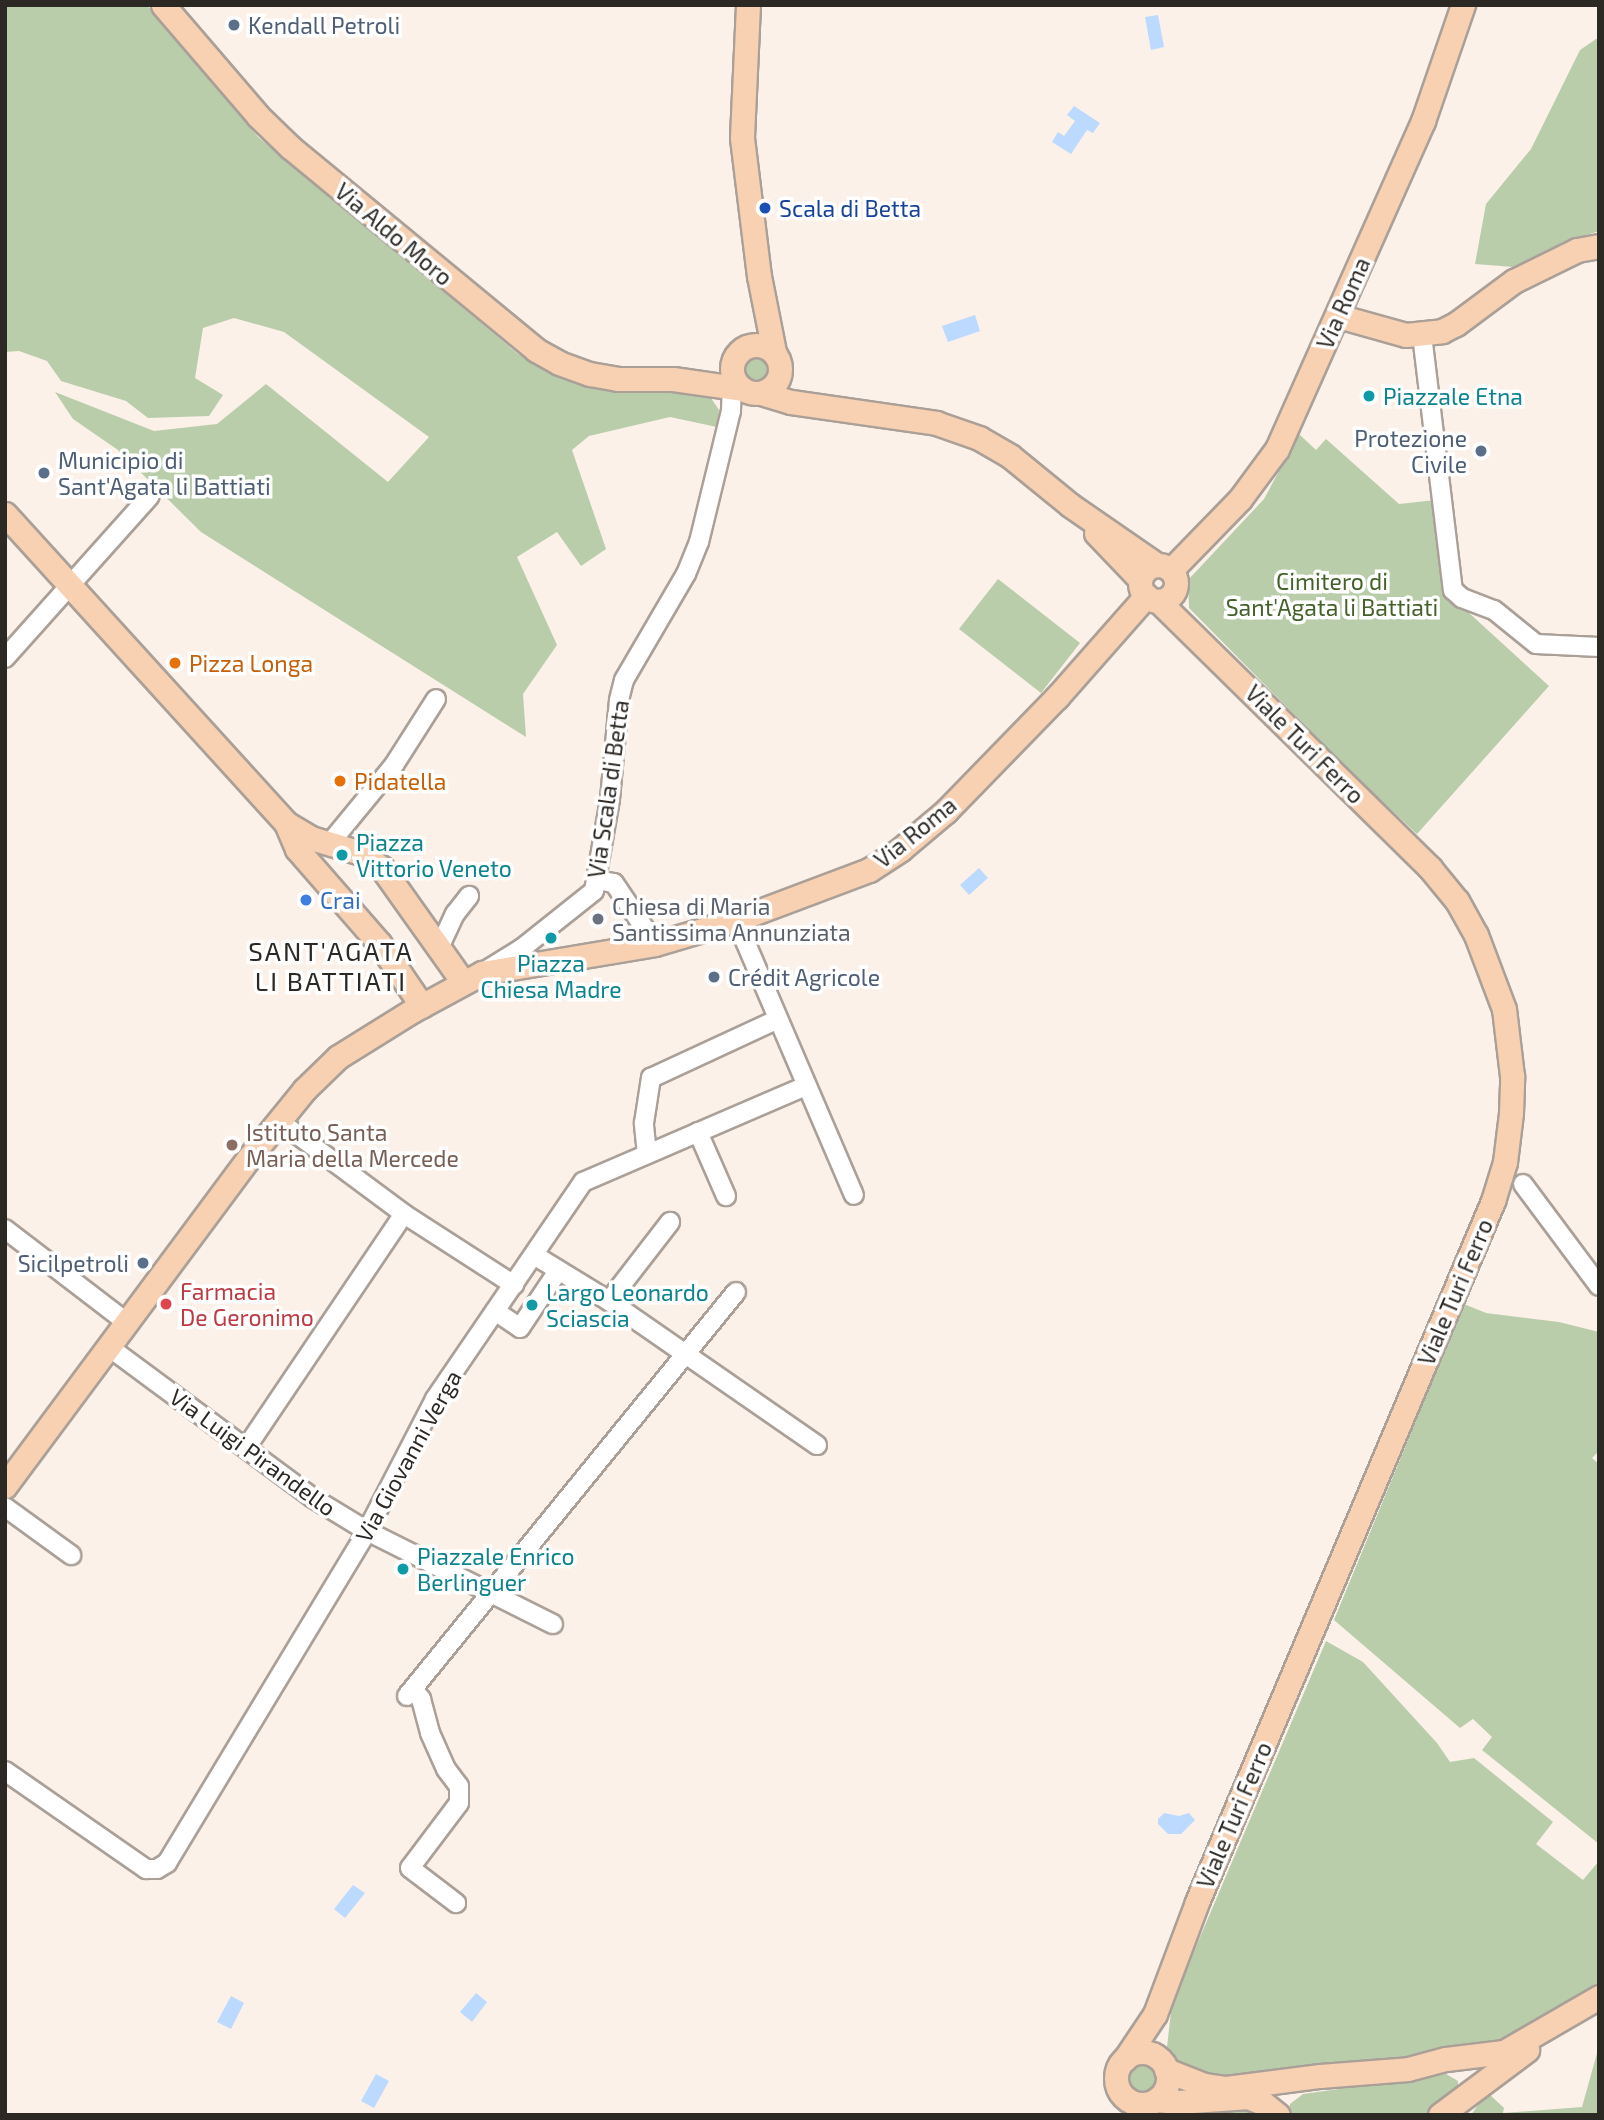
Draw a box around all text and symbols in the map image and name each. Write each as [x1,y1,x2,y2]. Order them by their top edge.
place label: Kendall Petroli [248,11,401,39]
marker: Kendall Petroli [226,17,242,33]
street label: Via Aldo Moro [330,177,458,291]
place label: Scala di Betta [779,194,921,222]
marker: Scala di Betta [757,200,773,216]
street label: Via Roma [1311,253,1375,353]
place label: Piazzale Etna [1383,382,1523,410]
marker: Piazzale Etna [1361,388,1377,404]
place label: Protezione Civile [1354,424,1467,478]
marker: Protezione Civile [1473,443,1489,459]
place label: Municipio di Sant'Agata li Battiati [58,446,271,500]
marker: Municipio di Sant'Agata li Battiati [36,465,52,481]
park label: Cimitero di Sant'Agata li Battiati [1226,567,1438,621]
place label: Pizza Longa [189,649,313,677]
marker: Pizza Longa [167,655,183,671]
street label: Viale Turi Ferro [1240,679,1370,809]
street label: Via Scala di Betta [582,698,634,880]
place label: Pidatella [354,767,446,795]
marker: Pidatella [332,773,348,789]
street label: Via Roma [868,791,962,873]
place label: Piazza Vittorio Veneto [356,828,512,882]
marker: Piazza Vittorio Veneto [334,847,350,863]
place label: Crai [320,886,361,914]
marker: Crai [298,892,314,908]
place label: Chiesa di Maria Santissima Annunziata [612,892,851,946]
marker: Chiesa di Maria Santissima Annunziata [590,911,606,927]
marker: Piazza Chiesa Madre [543,930,559,946]
district label: SANT'AGATA LI BATTIATI [250,935,412,996]
place label: Piazza Chiesa Madre [480,949,622,1003]
place label: Crédit Agricole [728,963,881,991]
marker: Crédit Agricole [706,969,722,985]
place label: Istituto Santa Maria della Mercede [246,1118,459,1172]
marker: Istituto Santa Maria della Mercede [224,1137,240,1153]
street label: Viale Turi Ferro [1412,1214,1498,1370]
place label: Sicilpetroli [18,1249,129,1277]
marker: Sicilpetroli [135,1255,151,1271]
place label: Farmacia De Geronimo [180,1277,314,1331]
place label: Largo Leonardo Sciascia [546,1278,709,1332]
marker: Farmacia De Geronimo [158,1296,174,1312]
marker: Largo Leonardo Sciascia [524,1297,540,1313]
street label: Via Giovanni Verga [349,1365,467,1547]
street label: Via Luigi Pirandello [165,1382,341,1522]
place label: Piazzale Enrico Berlinguer [417,1542,575,1596]
marker: Piazzale Enrico Berlinguer [395,1561,411,1577]
street label: Viale Turi Ferro [1191,1737,1277,1893]

